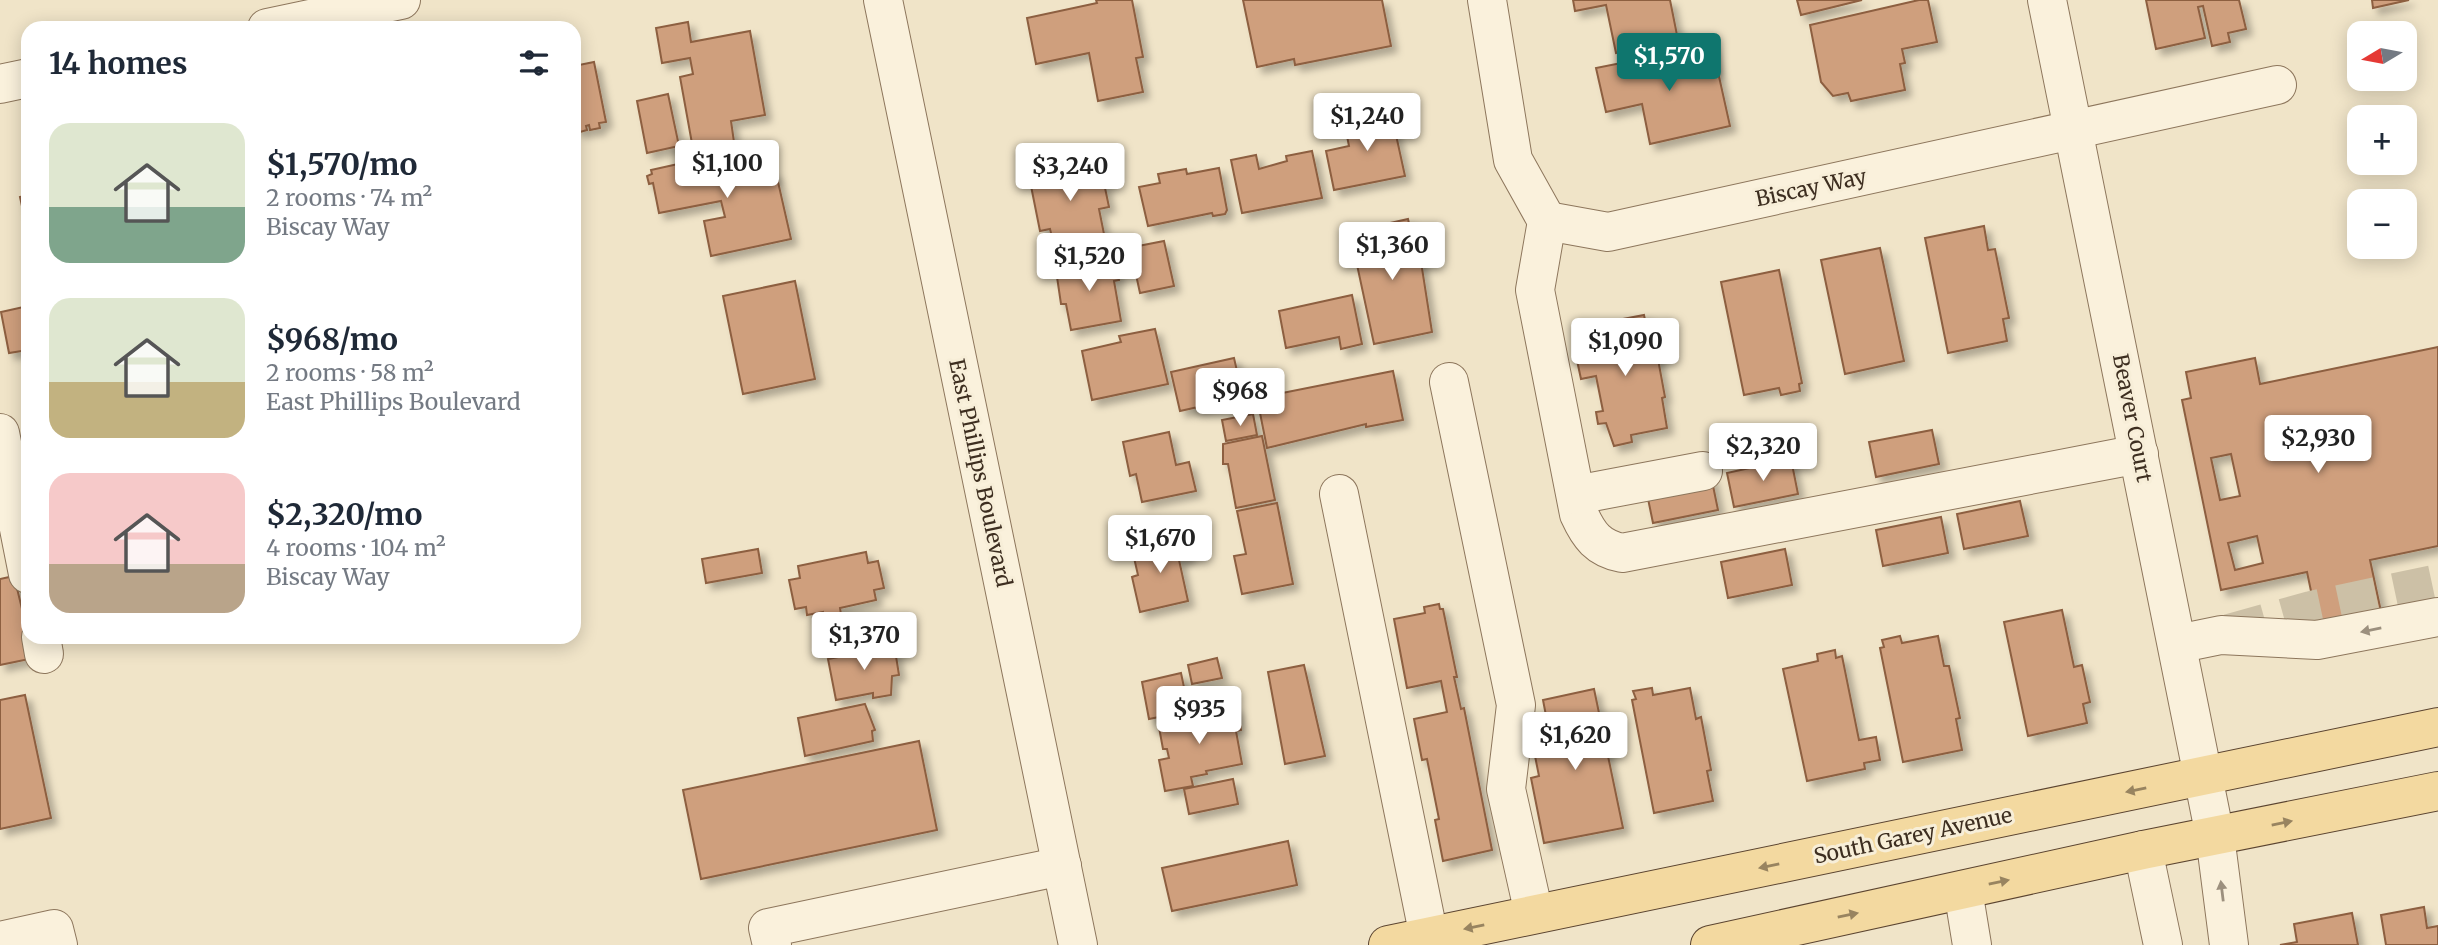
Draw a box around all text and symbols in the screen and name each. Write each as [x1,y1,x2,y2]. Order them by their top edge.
north arrow [2347,21,2417,91]
map controls [2347,21,2417,259]
pin: $1,570 [1612,34,1726,93]
text: $1,570 [1633,41,1705,70]
text: 14 homes [49,44,187,82]
icon: filters [515,44,553,82]
pin: $1,240 [1310,94,1424,153]
text: $1,240 [1329,101,1405,130]
button: + [2347,105,2417,175]
pin: $1,100 [670,140,784,200]
pin: $3,240 [1013,144,1127,203]
text: $1,570/mo [266,145,417,183]
text: $1,100 [691,148,763,177]
icon: home [105,151,189,235]
text: $3,240 [1032,151,1108,180]
street label: Biscay Way [1753,162,1870,212]
text: 2 rooms · 74 m² [266,183,432,212]
button: − [2347,189,2417,259]
text: Biscay Way [266,212,390,241]
pin: $1,360 [1335,222,1449,282]
text: $1,360 [1355,230,1429,259]
pin: $1,520 [1032,233,1146,293]
text: $1,520 [1053,241,1125,270]
pin: $1,090 [1568,318,1682,378]
text: $968/mo [266,320,398,358]
icon: home [105,326,189,410]
text: $1,090 [1587,326,1663,355]
street label: Beaver Court [2107,351,2158,484]
street label: East Phillips Boulevard [943,356,1018,590]
text: 2 rooms · 58 m² [266,358,434,387]
pin: $968 [1199,368,1281,428]
text: $968 [1212,376,1268,405]
text: East Phillips Boulevard [266,387,521,416]
pin: $2,930 [2261,416,2375,475]
text: $2,930 [2281,423,2355,452]
pin: $2,320 [1706,424,1820,483]
text: $2,320 [1725,431,1801,460]
text: $2,320/mo [266,495,422,533]
icon: home [105,501,189,585]
pin: $1,670 [1103,516,1217,575]
text: $1,670 [1124,523,1196,552]
text: 4 rooms · 104 m² [266,533,446,562]
text: Biscay Way [266,562,390,591]
pin: $1,370 [807,612,921,672]
text: $1,370 [828,620,900,649]
one-way arrow [2360,624,2382,635]
pin: $935 [1158,686,1240,746]
text: $935 [1172,694,1226,723]
pin: $1,620 [1518,712,1632,772]
text: $1,620 [1538,720,1612,749]
one-way arrow [2125,784,2147,795]
street label: South Garey Avenue [1811,801,2015,870]
one-way arrow [2271,817,2293,828]
one-way arrow [1758,860,1780,871]
one-way arrow [1988,876,2010,887]
one-way arrow [2217,879,2228,901]
one-way arrow [1837,909,1859,920]
one-way arrow [1463,922,1485,933]

